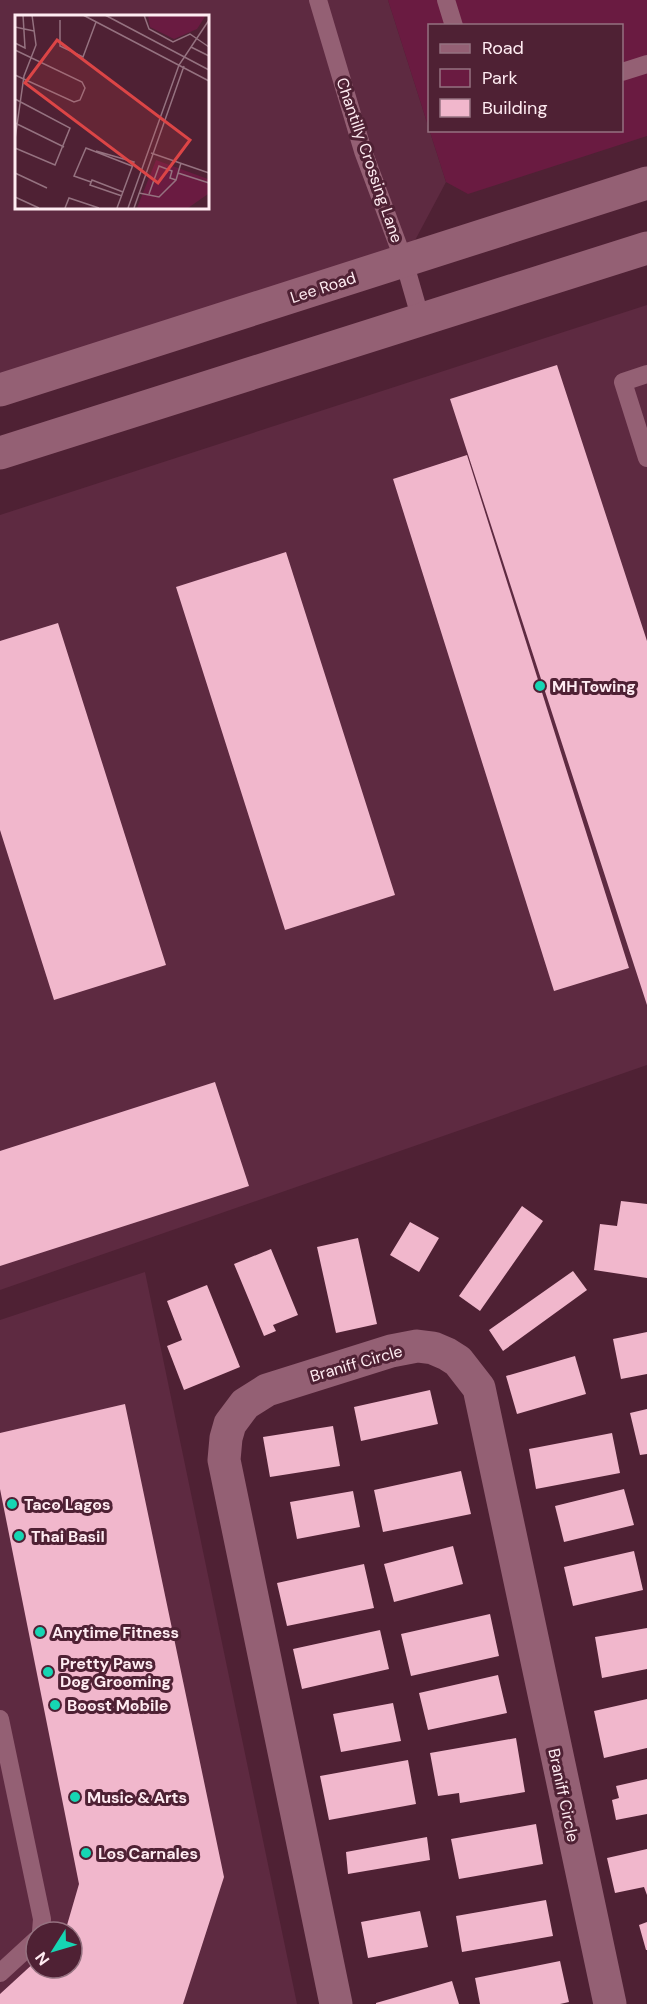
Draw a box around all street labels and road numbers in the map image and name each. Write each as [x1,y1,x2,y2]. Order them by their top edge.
street label: Chantilly Crossing Lane [331,75,408,245]
street label: Lee Road [288,267,359,308]
street label: Braniff Circle [308,1340,405,1387]
street label: Braniff Circle [543,1746,584,1844]

